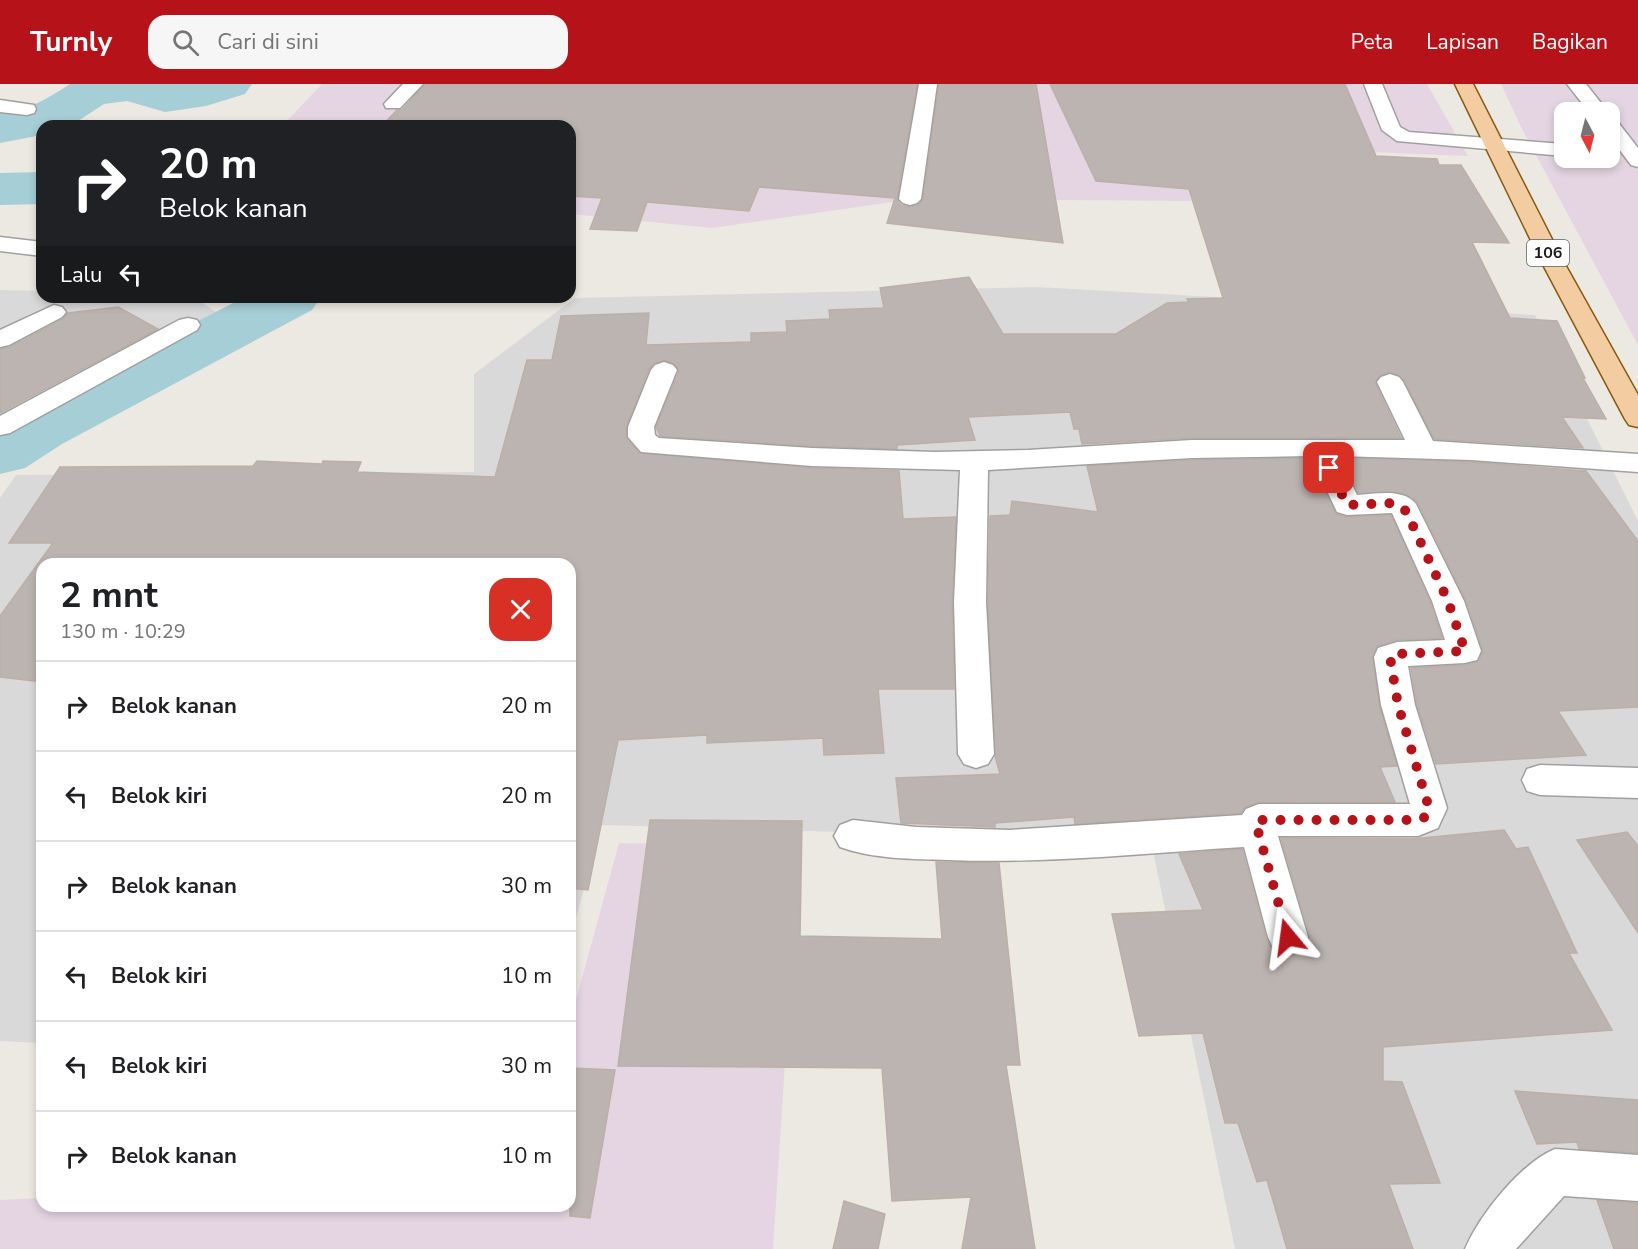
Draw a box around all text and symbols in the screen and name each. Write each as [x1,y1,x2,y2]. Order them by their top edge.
search box [148,15,568,69]
text: Turnly [30,23,112,61]
icon: search [169,26,202,59]
text: Cari di sini [217,27,319,57]
text: Peta [1351,28,1393,56]
text: Lapisan [1426,28,1499,56]
text: Bagikan [1532,28,1608,56]
north arrow [1554,102,1620,168]
map controls [1554,102,1620,168]
text: 20 m [159,136,258,193]
icon: right [60,144,138,222]
text: Belok kanan [159,190,308,227]
road number: 106 [1527,240,1569,266]
icon: left [114,258,147,291]
text: Lalu [60,260,102,290]
pin [1303,442,1354,493]
icon: arrive [1312,451,1345,484]
text: 2 mnt [60,571,158,620]
button: close [489,578,552,641]
text: 130 m · 10:29 [60,618,186,645]
icon: right [60,690,93,723]
text: Belok kanan [111,691,237,721]
text: 20 m [501,691,552,721]
icon: left [60,780,93,813]
text: Belok kiri [111,781,207,811]
text: 20 m [501,781,552,811]
icon: right [60,870,93,903]
text: Belok kanan [111,871,237,901]
text: 30 m [501,871,552,901]
position arrow [1256,905,1320,969]
icon: left [60,960,93,993]
text: Belok kiri [111,961,207,991]
text: 10 m [501,961,552,991]
icon: left [60,1050,93,1083]
text: Belok kiri [111,1051,207,1081]
text: 30 m [501,1051,552,1081]
icon: right [60,1140,93,1173]
text: Belok kanan [111,1141,237,1171]
text: 10 m [501,1141,552,1171]

